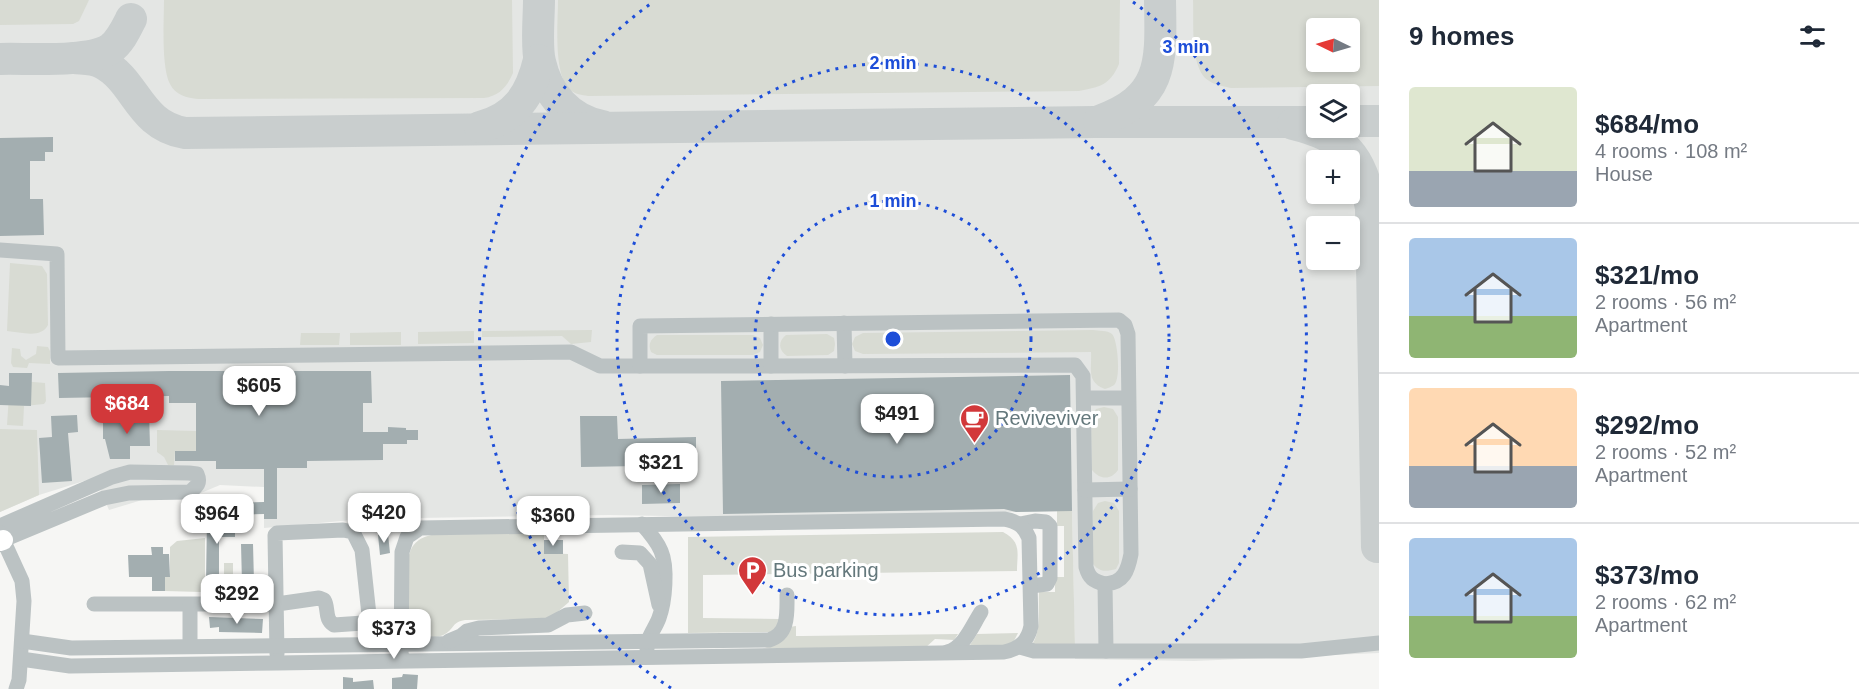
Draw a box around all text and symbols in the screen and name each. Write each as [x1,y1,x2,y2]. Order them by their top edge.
north arrow [1306,18,1360,72]
map controls [1306,18,1360,270]
icon: filters [1796,20,1829,53]
text: 9 homes [1409,21,1515,51]
text: 3 min [1162,37,1210,57]
text: 2 min [869,53,917,73]
button: layers [1306,84,1360,138]
text: $684/mo [1595,109,1699,139]
icon: home [1457,111,1529,183]
text: 4 rooms · 108 m² [1595,140,1747,162]
button: + [1306,150,1360,204]
text: House [1595,163,1653,185]
text: 1 min [869,191,917,211]
button: − [1306,216,1360,270]
text: $321/mo [1595,260,1699,290]
icon: home [1457,262,1529,334]
text: 2 rooms · 56 m² [1595,291,1736,313]
text: Apartment [1595,314,1687,336]
centre of rings [883,329,903,349]
pin: $605 [223,366,295,417]
text: $605 [237,374,281,396]
pin: $684 [91,384,163,435]
text: $684 [105,392,149,414]
pin: $491 [861,394,933,445]
text: $491 [875,402,919,424]
cafe icon: Reviveviver [958,402,990,444]
place label: Reviveviver [995,407,1099,429]
text: $292/mo [1595,410,1699,440]
icon: home [1457,412,1529,484]
text: 2 rooms · 52 m² [1595,441,1736,463]
pin: $321 [625,443,697,494]
text: $321 [639,451,683,473]
text: Apartment [1595,464,1687,486]
pin: $420 [348,493,420,544]
pin: $964 [181,494,253,545]
pin: $360 [517,496,589,547]
text: $420 [362,501,406,523]
text: $964 [195,502,239,524]
text: $360 [531,504,575,526]
parking icon: Bus parking [736,554,768,596]
place label: Bus parking [773,559,879,581]
text: $373/mo [1595,560,1699,590]
icon: home [1457,562,1529,634]
pin: $292 [201,574,273,625]
text: $292 [215,582,259,604]
text: 2 rooms · 62 m² [1595,591,1736,613]
pin: $373 [358,609,430,660]
text: Apartment [1595,614,1687,636]
text: $373 [372,617,416,639]

